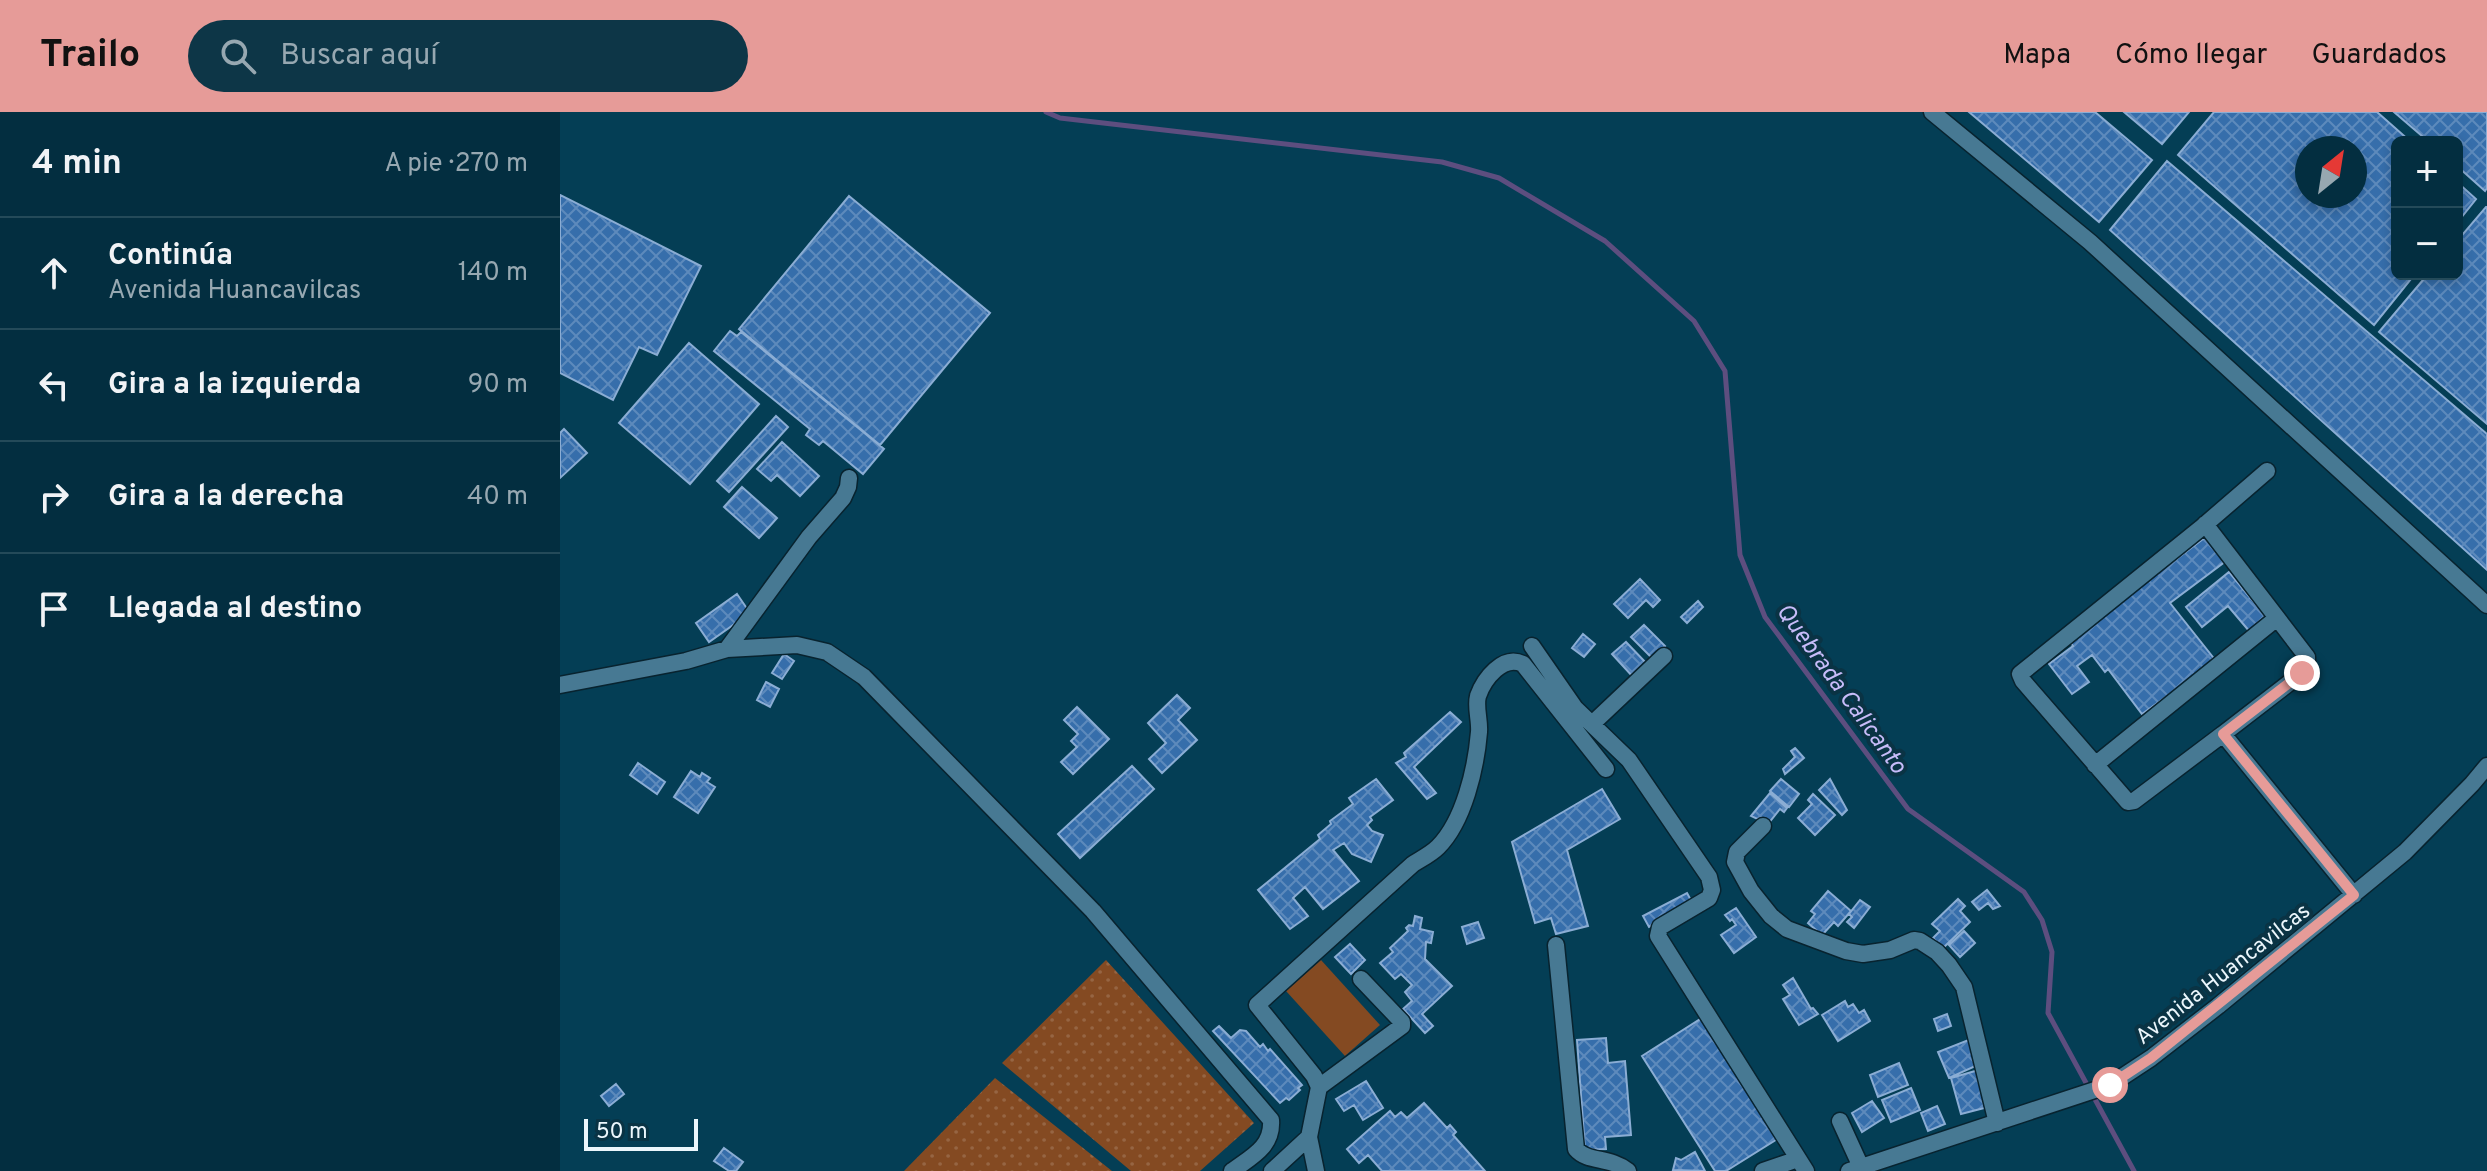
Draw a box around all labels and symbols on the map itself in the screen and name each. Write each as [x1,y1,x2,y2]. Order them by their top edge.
north arrow [2295,136,2367,208]
water label: Quebrada Calicanto [1768,598,1912,781]
route end [2284,655,2320,691]
street label: Avenida Huancavilcas [2131,898,2316,1052]
route start [2092,1067,2128,1103]
scale bar [584,1115,698,1151]

